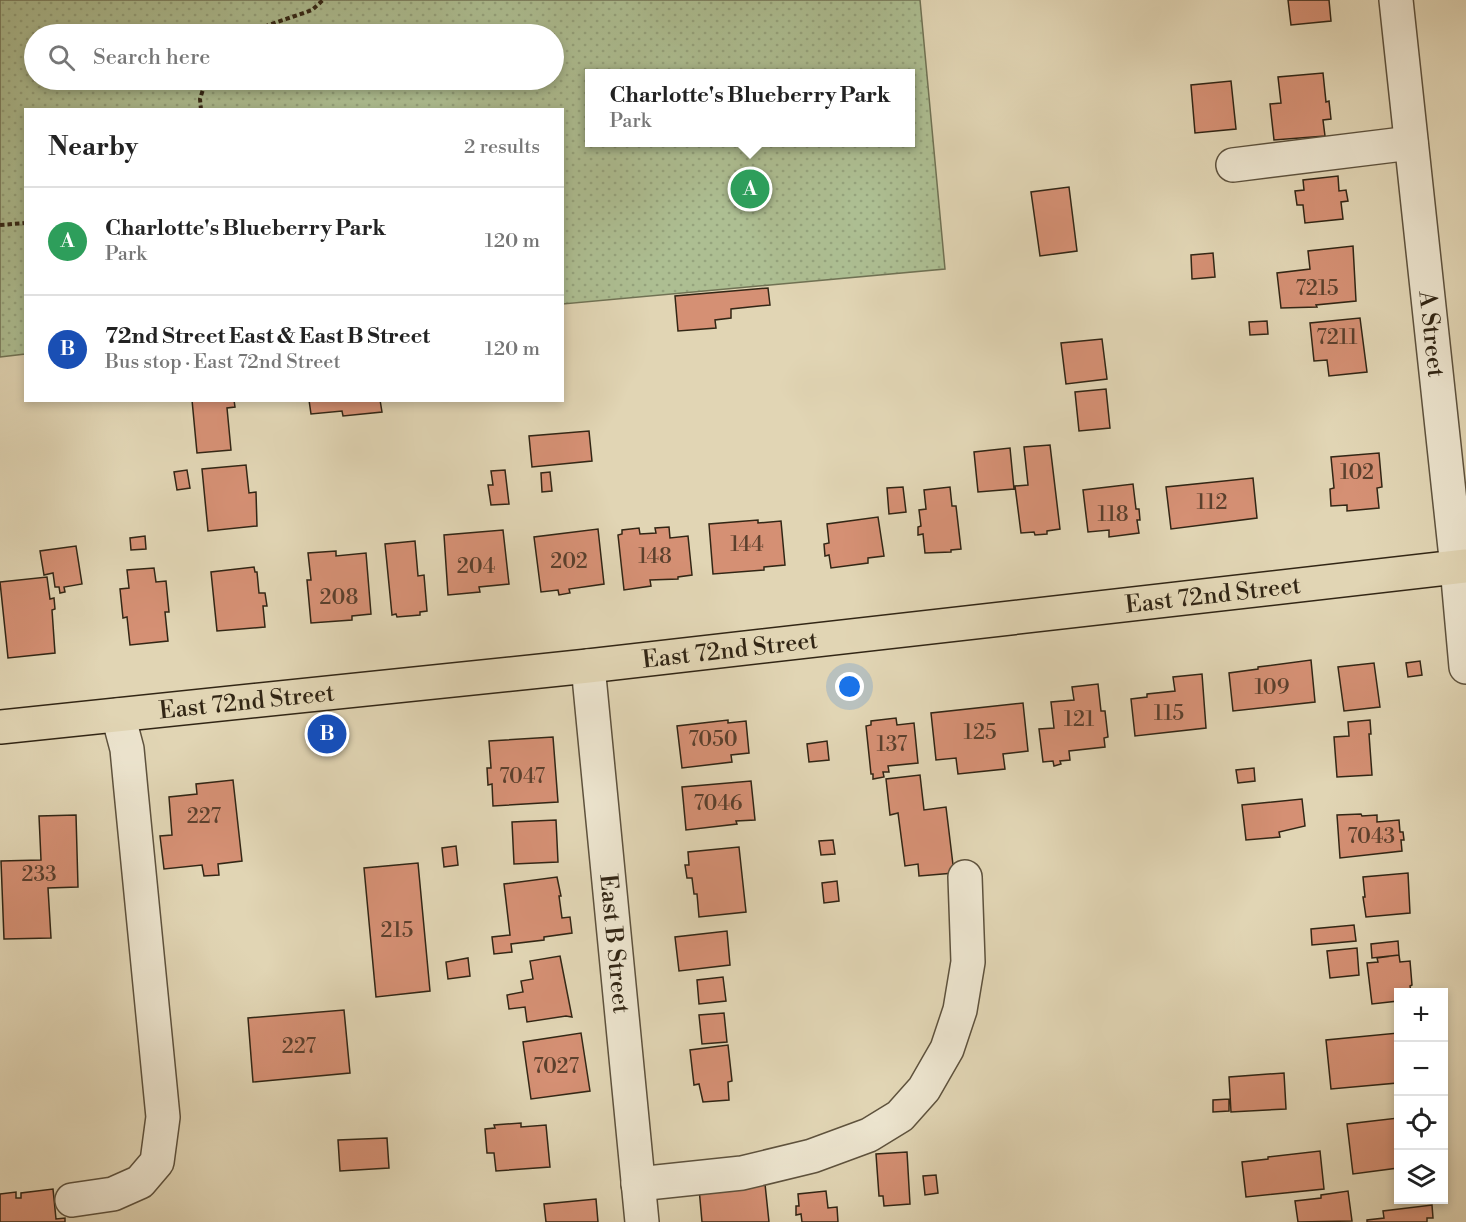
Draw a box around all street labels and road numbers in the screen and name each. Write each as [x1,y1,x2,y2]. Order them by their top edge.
street label: A Street [1411,289,1451,379]
street label: East 72nd Street [1124,571,1303,621]
street label: East 72nd Street [641,626,820,676]
street label: East 72nd Street [157,678,337,726]
street label: East B Street [592,873,636,1015]

